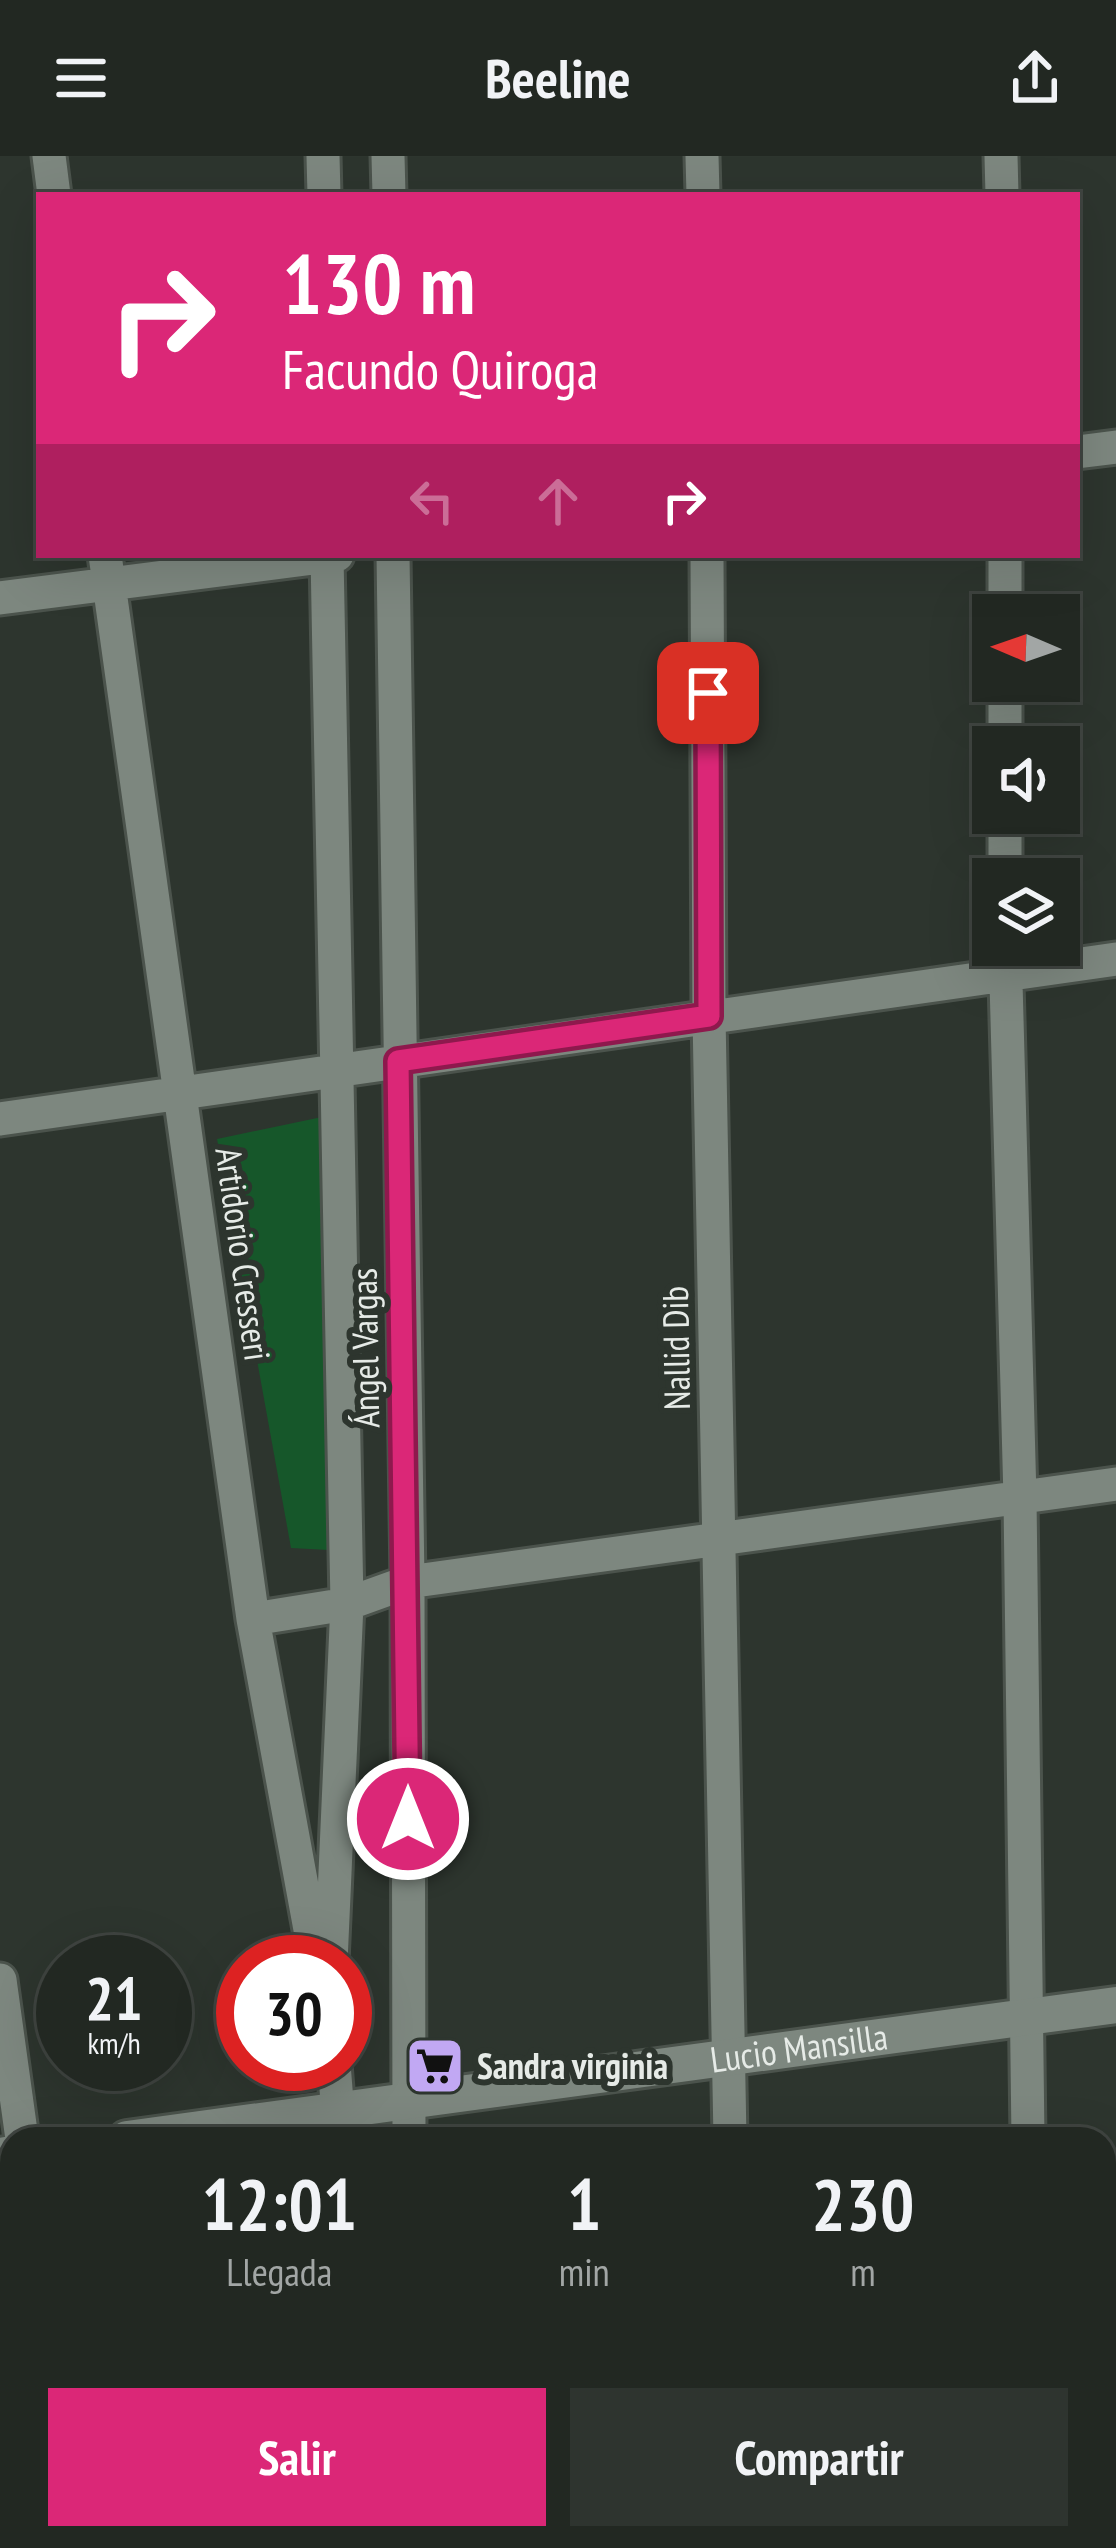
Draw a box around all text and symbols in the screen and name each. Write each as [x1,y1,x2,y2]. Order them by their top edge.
text: Beeline [485,43,631,113]
icon: menu [48,45,114,111]
icon: share [1002,45,1068,111]
text: 130 m [282,228,475,337]
icon: right [84,240,240,396]
text: Facundo Quiroga [282,334,598,404]
icon: left [399,468,465,534]
icon: ahead [525,468,591,534]
icon: right [651,468,717,534]
north arrow [972,594,1080,702]
map controls [972,594,1080,966]
pin [657,642,759,744]
icon: arrive [675,660,741,726]
button: sound [972,726,1080,834]
button: layers [972,858,1080,966]
street label: Artidorio Cresseri [205,1144,282,1364]
street label: Ángel Vargas [340,1268,389,1428]
street label: Nallid Dib [651,1286,700,1410]
position arrow [345,1756,471,1882]
speed limit sign: 30 [216,1935,372,2091]
text: 21 [85,1959,143,2037]
street label: Lucio Mansilla [707,2012,890,2083]
text: km/h [87,2023,141,2062]
supermarket icon: Sandra virginia [404,2035,466,2097]
place label: Sandra virginia [477,2042,668,2089]
text: 12:01 [202,2157,357,2250]
text: 1 [567,2157,601,2250]
text: 230 [811,2157,914,2250]
text: Llegada [226,2246,332,2297]
text: min [559,2246,610,2297]
text: m [850,2246,876,2297]
button: Salir [48,2388,546,2526]
button: Compartir [570,2388,1068,2526]

